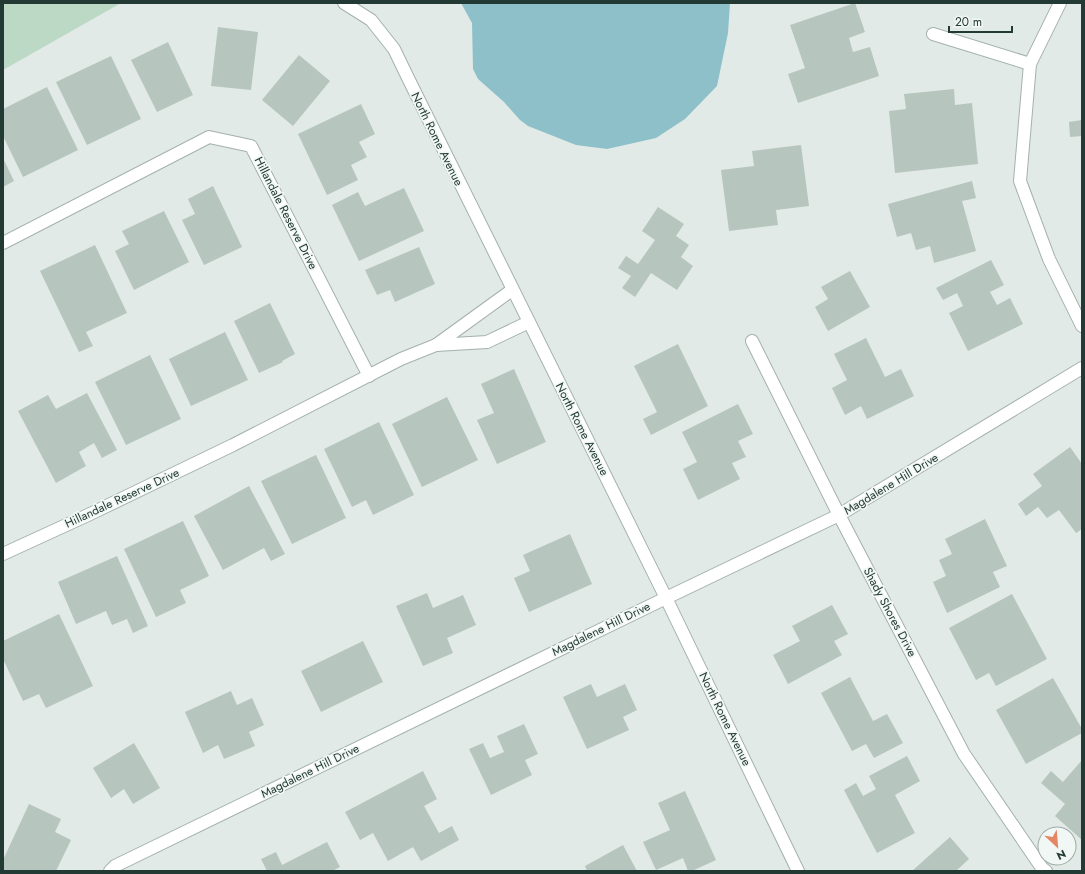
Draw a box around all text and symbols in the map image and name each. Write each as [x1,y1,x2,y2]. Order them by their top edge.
scale bar [949,8,1012,34]
text: 20 m [955,13,982,31]
street label: North Rome Avenue [406,89,468,189]
street label: Hillandale Reserve Drive [250,153,322,273]
street label: North Rome Avenue [551,379,613,479]
street label: Magdalene Hill Drive [840,449,942,519]
street label: Hillandale Reserve Drive [62,464,182,532]
street label: Shady Shores Drive [859,564,921,660]
street label: Magdalene Hill Drive [549,597,653,661]
street label: North Rome Avenue [694,669,756,769]
street label: Magdalene Hill Drive [258,739,362,803]
north arrow [1037,826,1077,866]
text: N [1054,846,1069,864]

